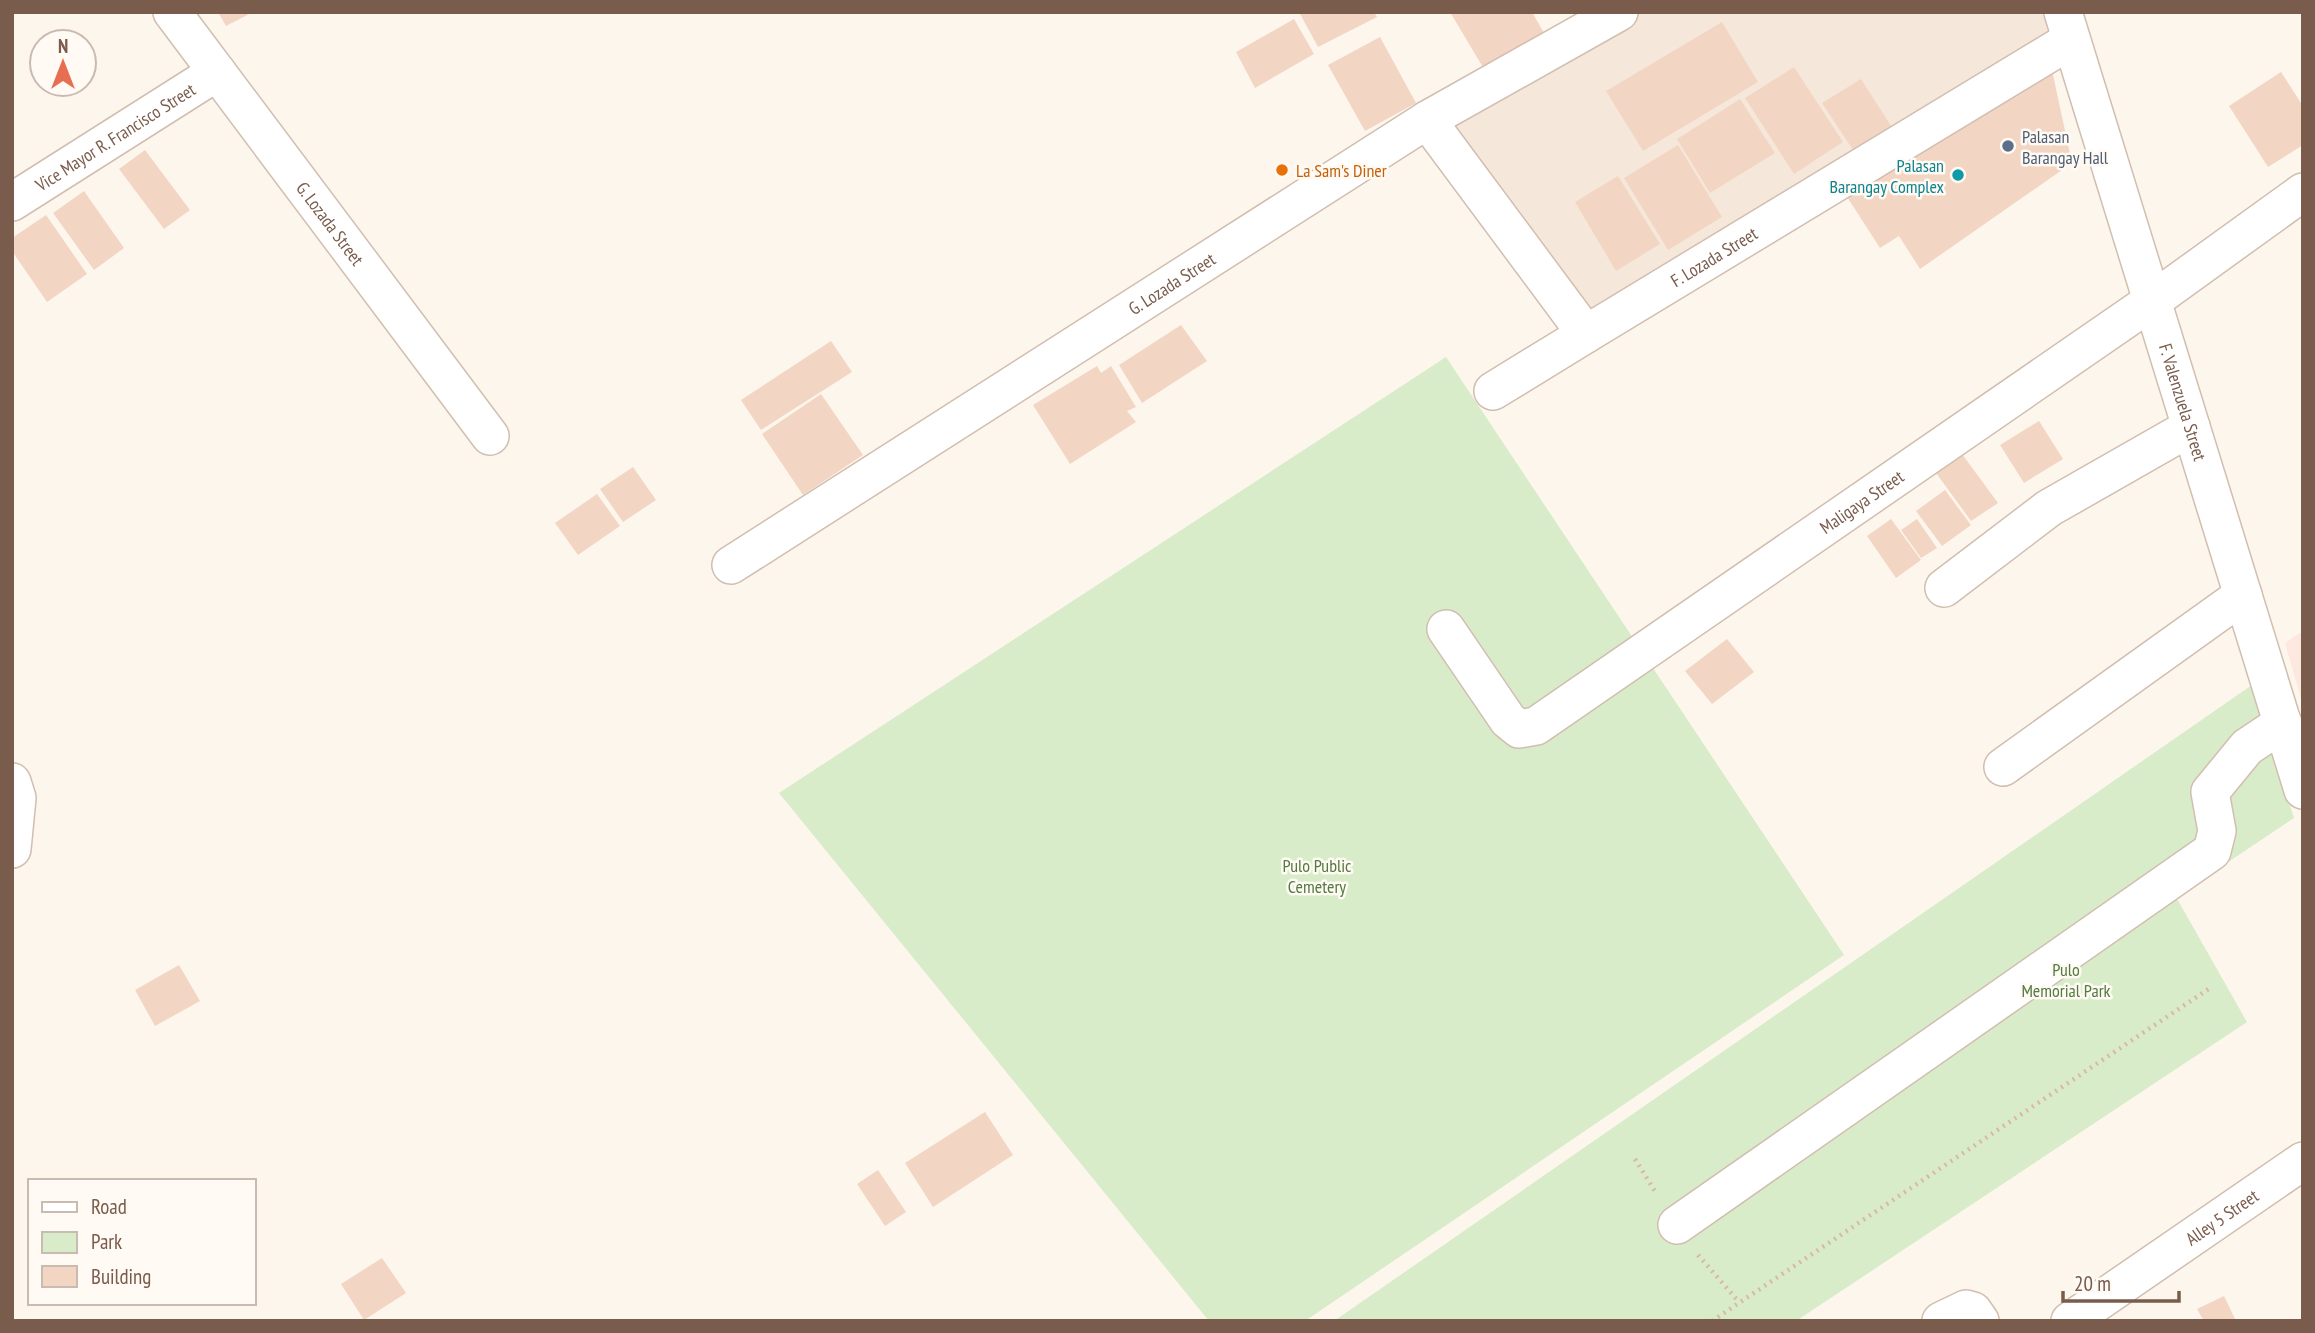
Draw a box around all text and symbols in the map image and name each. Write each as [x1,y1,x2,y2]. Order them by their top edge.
north arrow [28,28,98,98]
text: N [58,34,68,58]
street label: Vice Mayor R. Francisco Street [30,77,199,196]
place label: Palasan Barangay Hall [2022,125,2109,169]
marker: Palasan Barangay Hall [2000,138,2016,154]
place label: Palasan Barangay Complex [1829,154,1945,198]
place label: La Sam's Diner [1296,159,1387,182]
marker: La Sam's Diner [1274,162,1290,178]
marker: Palasan Barangay Complex [1950,167,1966,183]
street label: G. Lozada Street [292,177,369,270]
street label: F. Lozada Street [1666,221,1761,292]
street label: G. Lozada Street [1124,247,1219,320]
street label: F. Valenzuela Street [2154,340,2212,463]
street label: Maligaya Street [1815,464,1908,538]
park label: Pulo Public Cemetery [1283,854,1352,898]
park label: Pulo Memorial Park [2021,958,2111,1002]
legend [28,1179,256,1305]
street label: Alley 5 Street [2181,1184,2263,1250]
text: Road [91,1193,127,1220]
text: Park [91,1228,122,1255]
scale bar [2063,1260,2178,1304]
text: Building [91,1263,151,1290]
text: 20 m [2074,1270,2111,1297]

